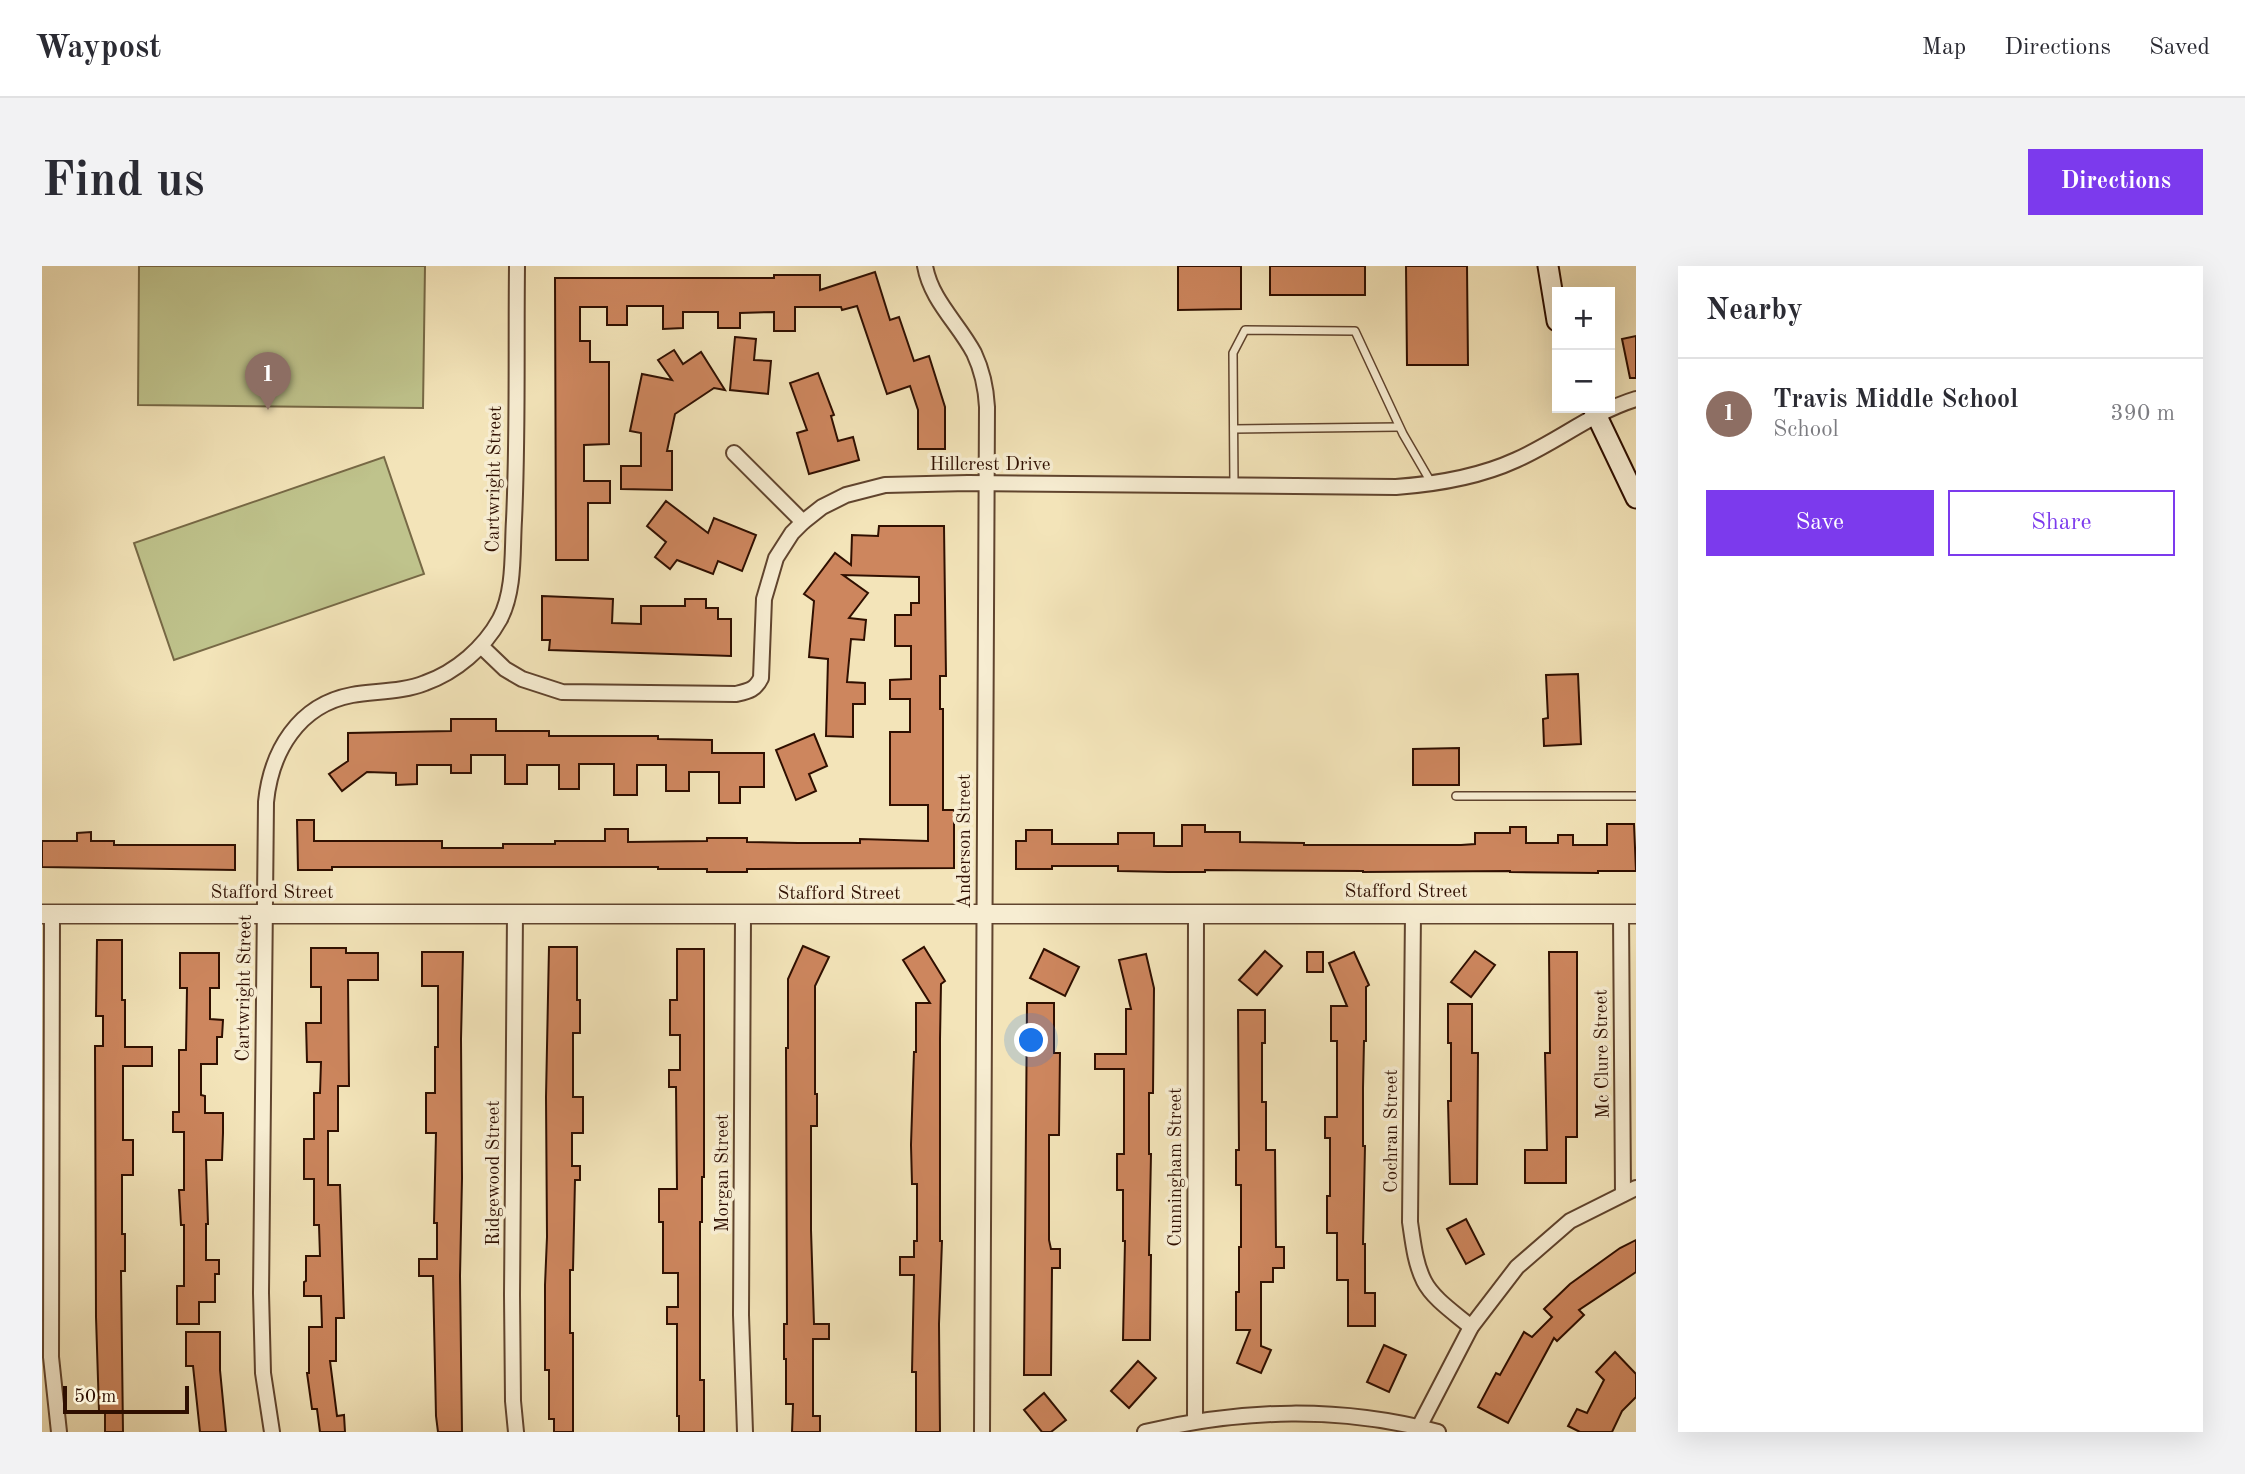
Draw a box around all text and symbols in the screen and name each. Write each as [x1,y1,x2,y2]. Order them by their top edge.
text: Waypost [35,32,161,65]
text: Map [1922,36,1966,60]
text: Directions [2004,36,2111,60]
text: Saved [2149,36,2210,60]
button: Directions [2028,149,2203,215]
text: Find us [42,158,205,207]
map controls [1552,287,1615,413]
button: + [1552,287,1615,350]
text: Nearby [1706,296,1803,326]
button: − [1552,350,1615,413]
pin: 1 [245,352,291,410]
text: Travis Middle School [1773,387,2018,413]
text: 1 [1722,402,1736,425]
text: 390 m [2110,402,2175,425]
street label: Cartwright Street [484,405,506,553]
text: School [1773,418,1839,441]
street label: Hillcrest Drive [929,456,1051,475]
button: Save [1706,490,1934,556]
button: Share [1948,490,2175,556]
street label: Anderson Street [956,774,975,908]
street label: Stafford Street [1344,883,1468,902]
street label: Stafford Street [210,884,334,903]
street label: Stafford Street [777,885,901,904]
street label: Cartwright Street [234,914,256,1062]
street label: Mc Clure Street [1592,989,1614,1119]
your location [1014,1023,1048,1057]
street label: Cochran Street [1383,1069,1402,1193]
street label: Cunningham Street [1167,1087,1186,1247]
street label: Ridgewood Street [485,1100,504,1246]
street label: Morgan Street [714,1114,733,1232]
scale bar [63,1383,189,1415]
text: 50 m [74,1388,116,1407]

